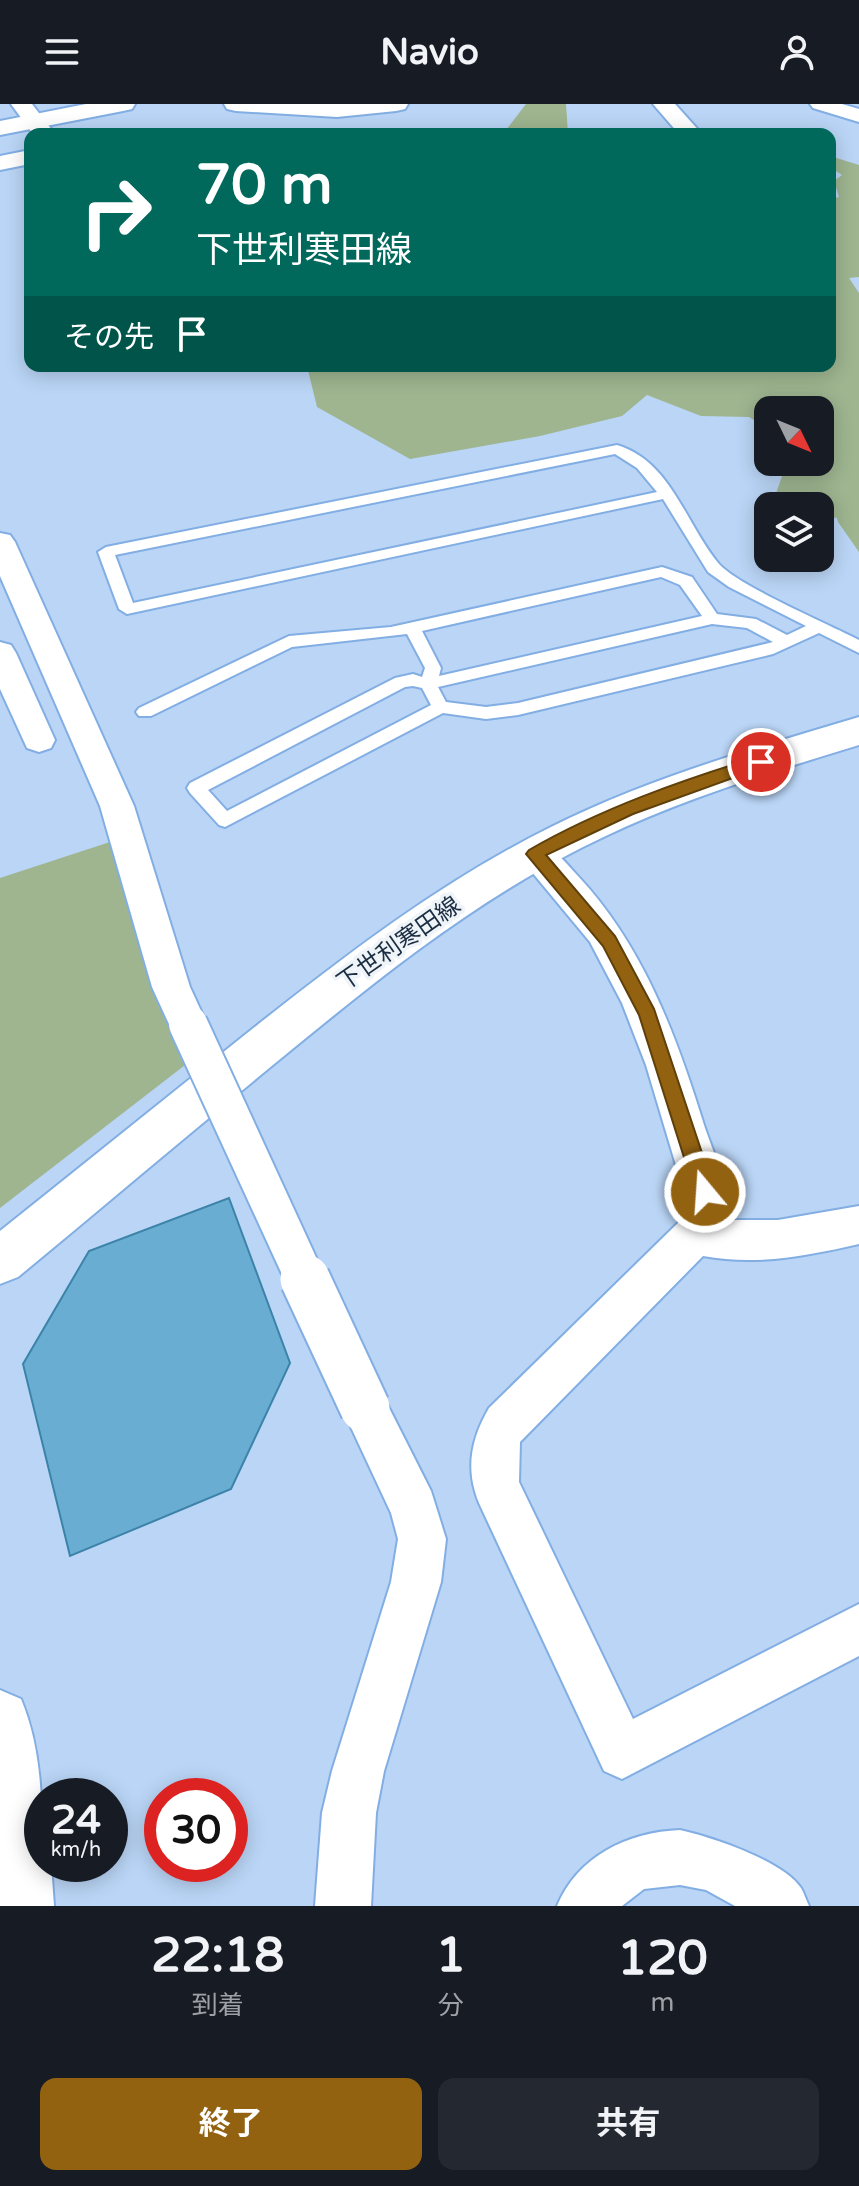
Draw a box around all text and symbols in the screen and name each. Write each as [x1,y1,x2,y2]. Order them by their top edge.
icon: menu [40,30,84,74]
icon: person [775,30,819,74]
text: Navio [380,31,479,74]
text: 70 m [196,152,332,219]
icon: right [64,160,168,264]
text: 下世利寒田線 [196,229,412,272]
icon: arrive [170,312,214,356]
text: その先 [64,319,154,356]
north arrow [754,396,834,476]
map controls [754,396,834,572]
button: layers [754,492,834,572]
pin [727,728,795,796]
icon: arrive [739,740,783,784]
street label: 下世利寒田線 [332,891,466,997]
position arrow [663,1150,747,1234]
speed limit sign: 30 [144,1778,248,1882]
text: 24 [51,1796,101,1844]
text: km/h [51,1838,101,1862]
text: 22:18 [151,1927,284,1985]
text: 1 [436,1927,466,1985]
text: 120 [617,1930,708,1988]
text: m [650,1987,674,2018]
text: 到着 [192,1990,244,2021]
text: 分 [438,1990,464,2021]
button: 終了 [40,2078,422,2170]
button: 共有 [438,2078,819,2170]

